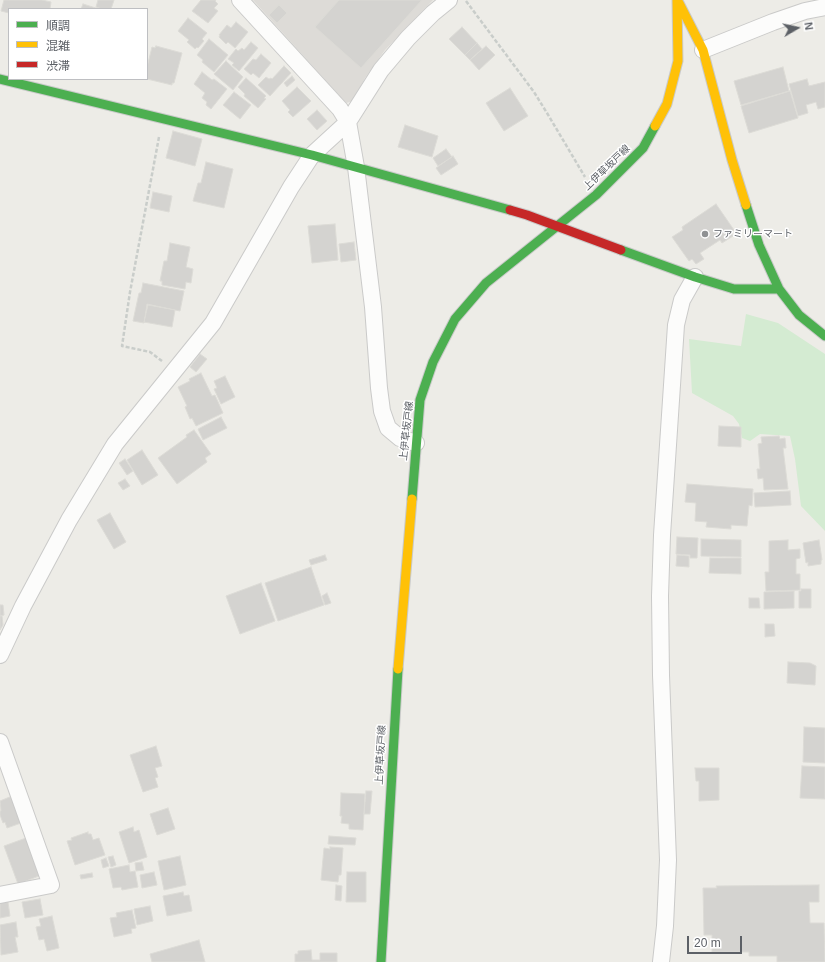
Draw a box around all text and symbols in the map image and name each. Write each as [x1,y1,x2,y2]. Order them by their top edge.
legend [8,8,148,80]
north arrow [777,8,817,48]
text: 順調 [46,19,70,33]
text: N [802,21,815,31]
text: 混雑 [46,39,70,53]
text: 渋滞 [46,59,70,73]
street label: 上伊草坂戸線 [581,143,633,193]
place label: ファミリーマート [713,228,793,240]
marker: ファミリーマート [700,229,710,239]
street label: 上伊草坂戸線 [398,401,416,461]
street label: 上伊草坂戸線 [373,725,389,785]
scale bar [689,928,744,954]
text: 20 m [694,936,721,950]

